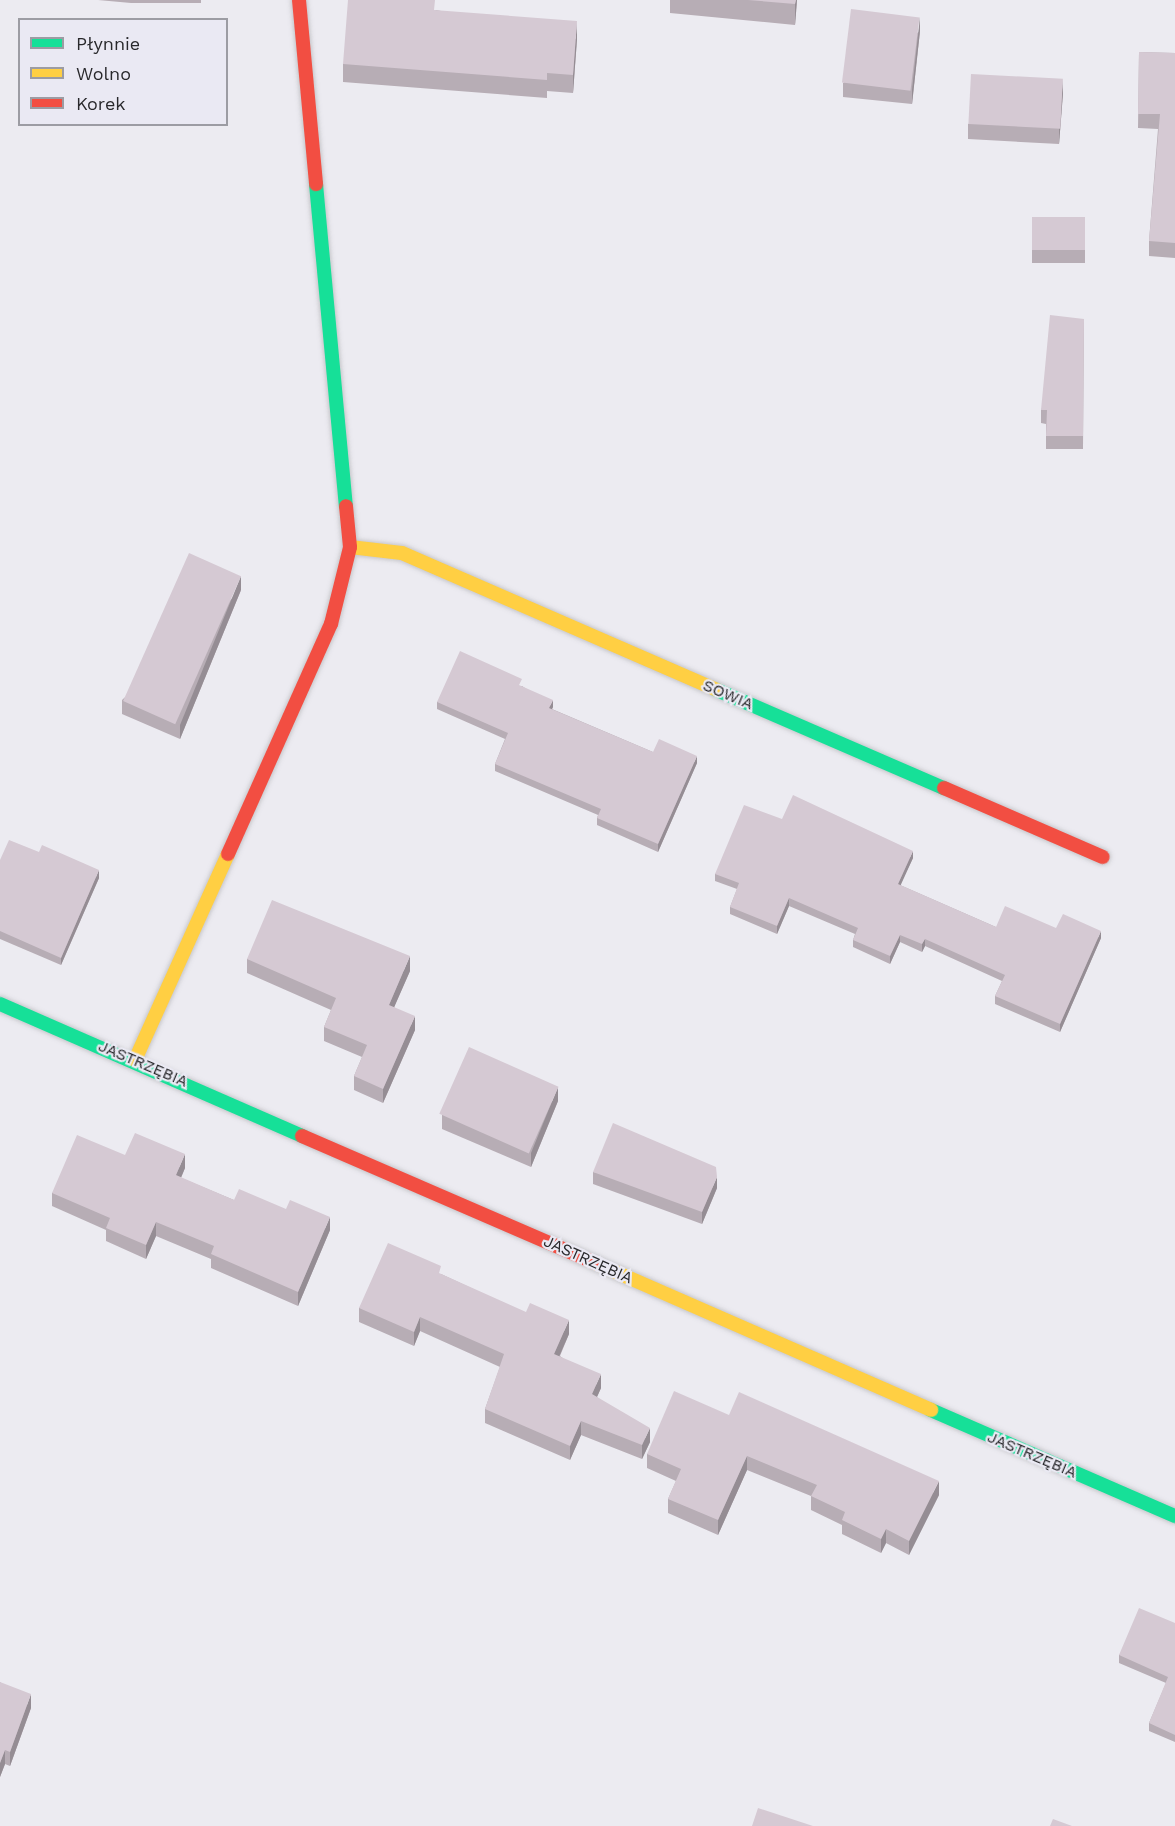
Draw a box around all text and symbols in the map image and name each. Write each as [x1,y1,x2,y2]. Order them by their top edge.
legend [18,18,228,126]
text: Płynnie [76,33,140,54]
text: Wolno [76,63,131,84]
text: Korek [76,93,126,114]
street label: SOWIA [700,676,756,714]
street label: JASTRZĘBIA [95,1037,191,1091]
street label: JASTRZĘBIA [541,1232,635,1288]
street label: JASTRZĘBIA [984,1428,1080,1482]

